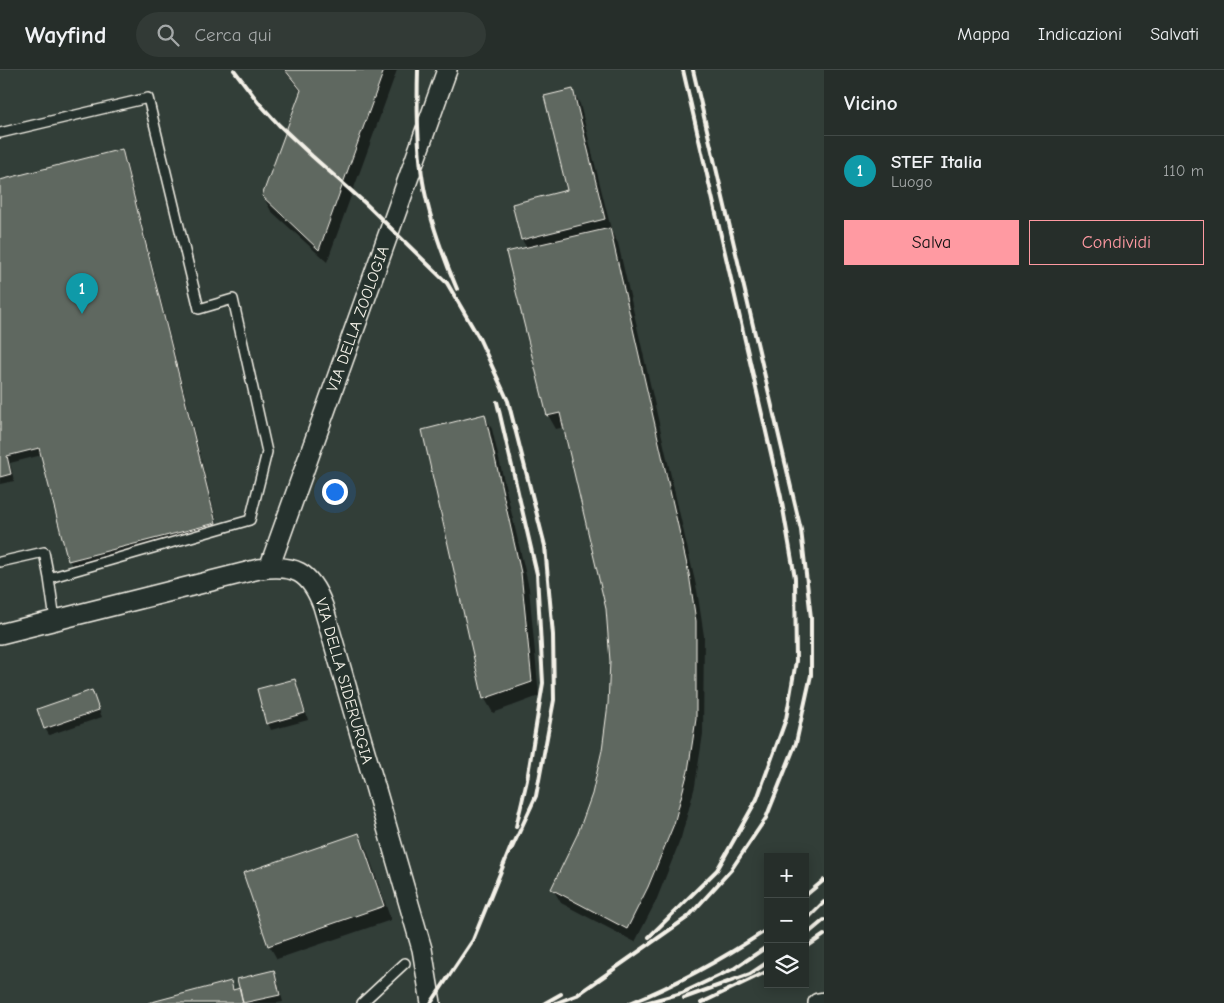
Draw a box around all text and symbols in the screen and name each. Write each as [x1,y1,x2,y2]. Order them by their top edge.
search box [136,12,486,57]
text: Wayfind [25,21,106,49]
icon: search [154,21,182,49]
text: Cerca qui [194,24,272,46]
text: Mappa [957,24,1010,45]
text: Indicazioni [1038,24,1122,45]
text: Salvati [1150,24,1199,45]
text: Vicino [844,91,898,115]
text: STEF Italia [891,151,982,173]
text: 1 [857,162,863,180]
text: 110 m [1163,162,1204,180]
text: Luogo [891,173,932,191]
button: Salva [844,220,1019,265]
button: Condividi [1029,220,1204,265]
street label: VIA DELLA ZOOLOGIA [323,244,393,394]
pin: 1 [66,273,98,314]
your location [322,479,348,505]
street label: VIA DELLA SIDERURGIA [312,596,376,766]
map controls [764,853,809,988]
button: + [764,853,809,898]
button: − [764,898,809,943]
button: layers [764,943,809,988]

